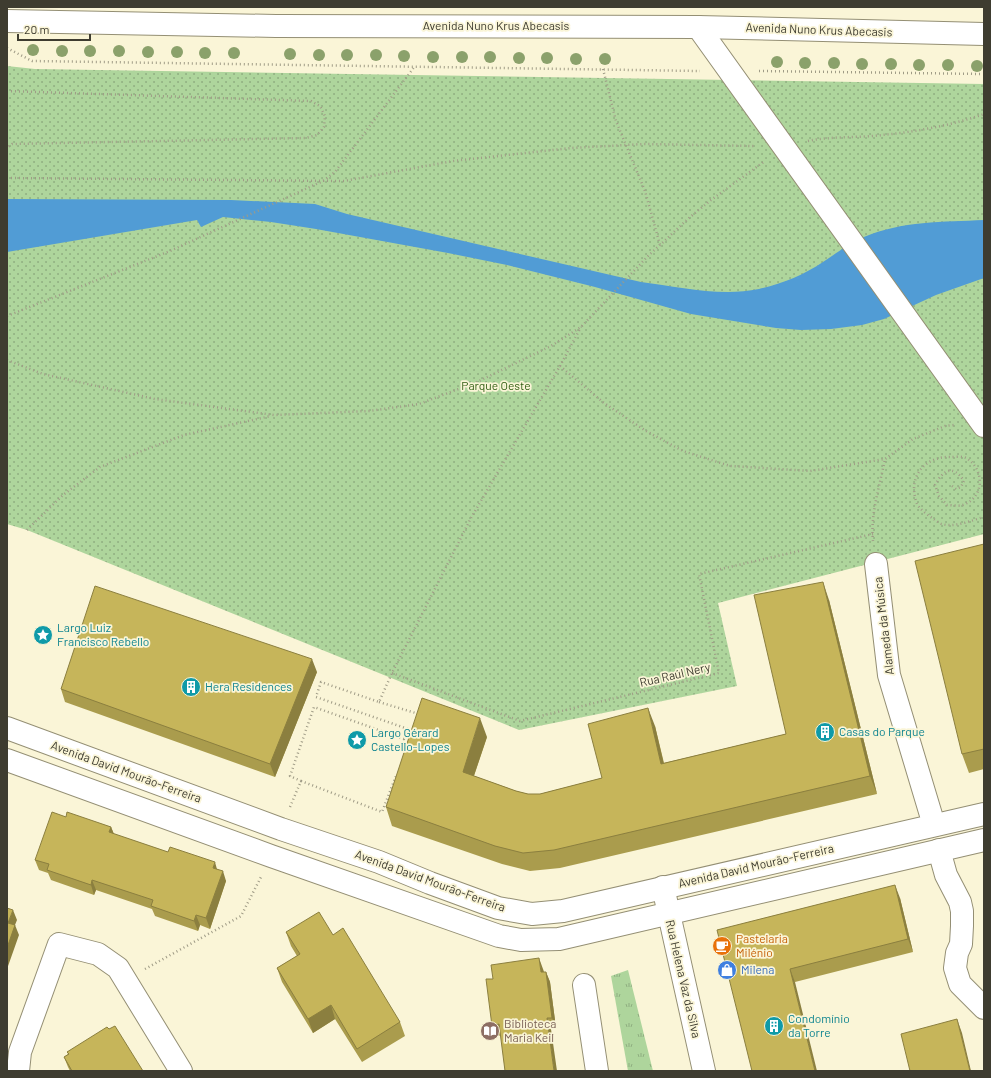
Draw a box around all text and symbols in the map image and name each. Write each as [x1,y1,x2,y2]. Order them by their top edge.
scale bar [18,16,90,42]
street label: Avenida Nuno Krus Abecasis [423,18,570,32]
street label: Avenida Nuno Krus Abecasis [745,19,893,39]
text: 20 m [24,22,50,36]
park label: Parque Oeste [461,378,531,392]
street label: Alameda da Música [870,576,896,676]
place label: Largo Luiz Francisco Rebello [57,620,149,648]
place icon: Largo Luiz Francisco Rebello [32,624,54,646]
street label: Rua Raúl Nery [638,659,712,689]
building icon: Hera Residences [180,676,202,698]
place label: Hera Residences [205,679,292,693]
building icon: Casas do Parque [814,721,836,743]
place label: Casas do Parque [839,724,925,738]
place label: Largo Gérard Castello-Lopes [371,725,450,753]
place icon: Largo Gérard Castello-Lopes [346,729,368,751]
street label: Avenida David Mourão-Ferreira [49,737,203,805]
street label: Avenida David Mourão-Ferreira [677,840,835,890]
street label: Avenida David Mourão-Ferreira [353,846,507,914]
street label: Rua Helena Vaz da Silva [664,918,704,1039]
place label: Pastelaria Milénio [736,931,788,959]
cafe icon: Pastelaria Milénio [711,935,733,957]
shop icon: Milena [716,959,738,981]
place label: Milena [741,962,774,976]
place label: Condomínio da Torre [788,1011,850,1039]
building icon: Condomínio da Torre [763,1015,785,1037]
place label: Biblioteca Maria Keil [504,1016,556,1044]
library icon: Biblioteca Maria Keil [479,1020,501,1042]

